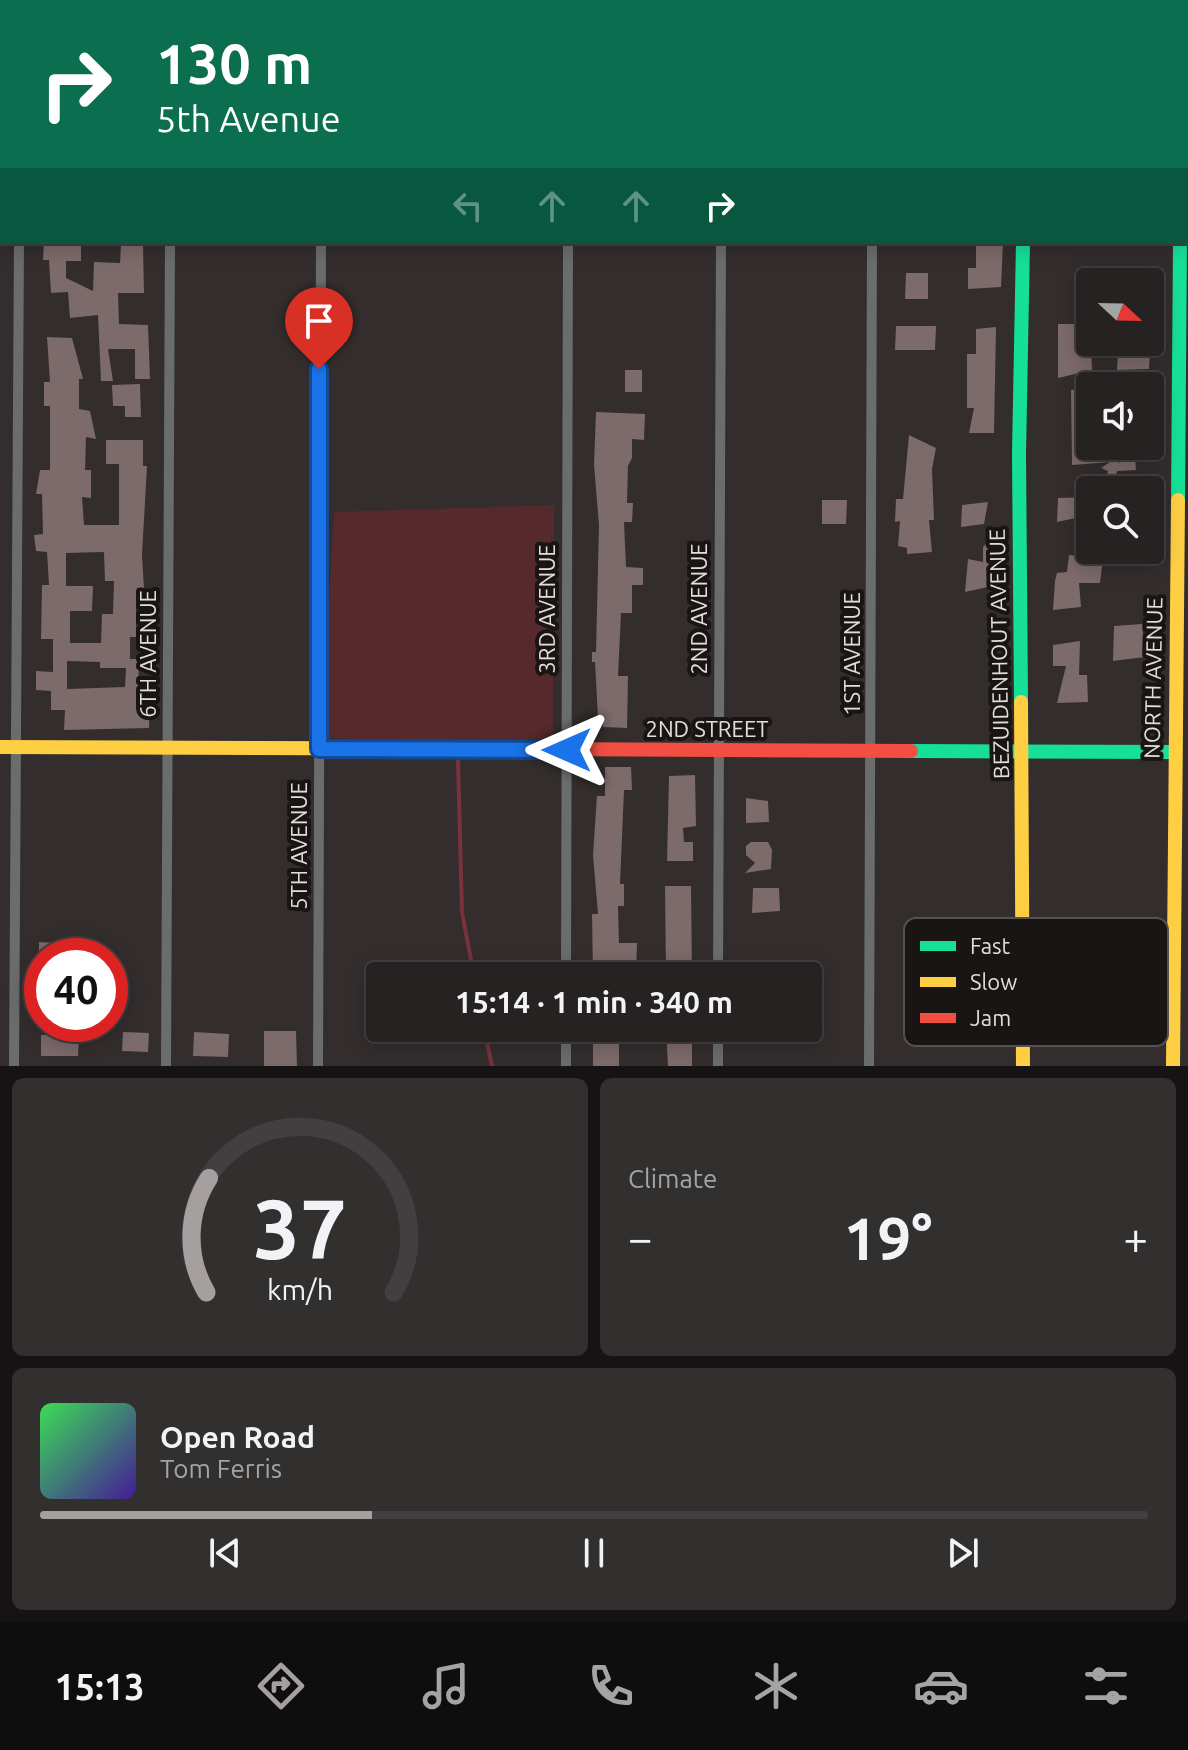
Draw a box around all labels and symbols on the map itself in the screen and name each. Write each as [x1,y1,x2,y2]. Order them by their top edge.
north arrow [1076,268,1164,356]
pin [285,287,353,369]
street label: BEZUIDENHOUT AVENUE [984,529,1013,779]
street label: 2ND AVENUE [686,543,711,675]
street label: 3RD AVENUE [534,544,559,674]
street label: 6TH AVENUE [135,590,160,718]
street label: 1ST AVENUE [839,592,864,716]
street label: NORTH AVENUE [1139,597,1166,759]
position arrow [525,708,609,792]
street label: 2ND STREET [645,716,769,741]
street label: 5TH AVENUE [286,782,311,910]
legend [904,918,1168,1046]
text: Fast [970,933,1011,958]
speed limit sign: 40 [24,938,128,1042]
text: Slow [970,969,1017,994]
text: Jam [970,1005,1011,1030]

